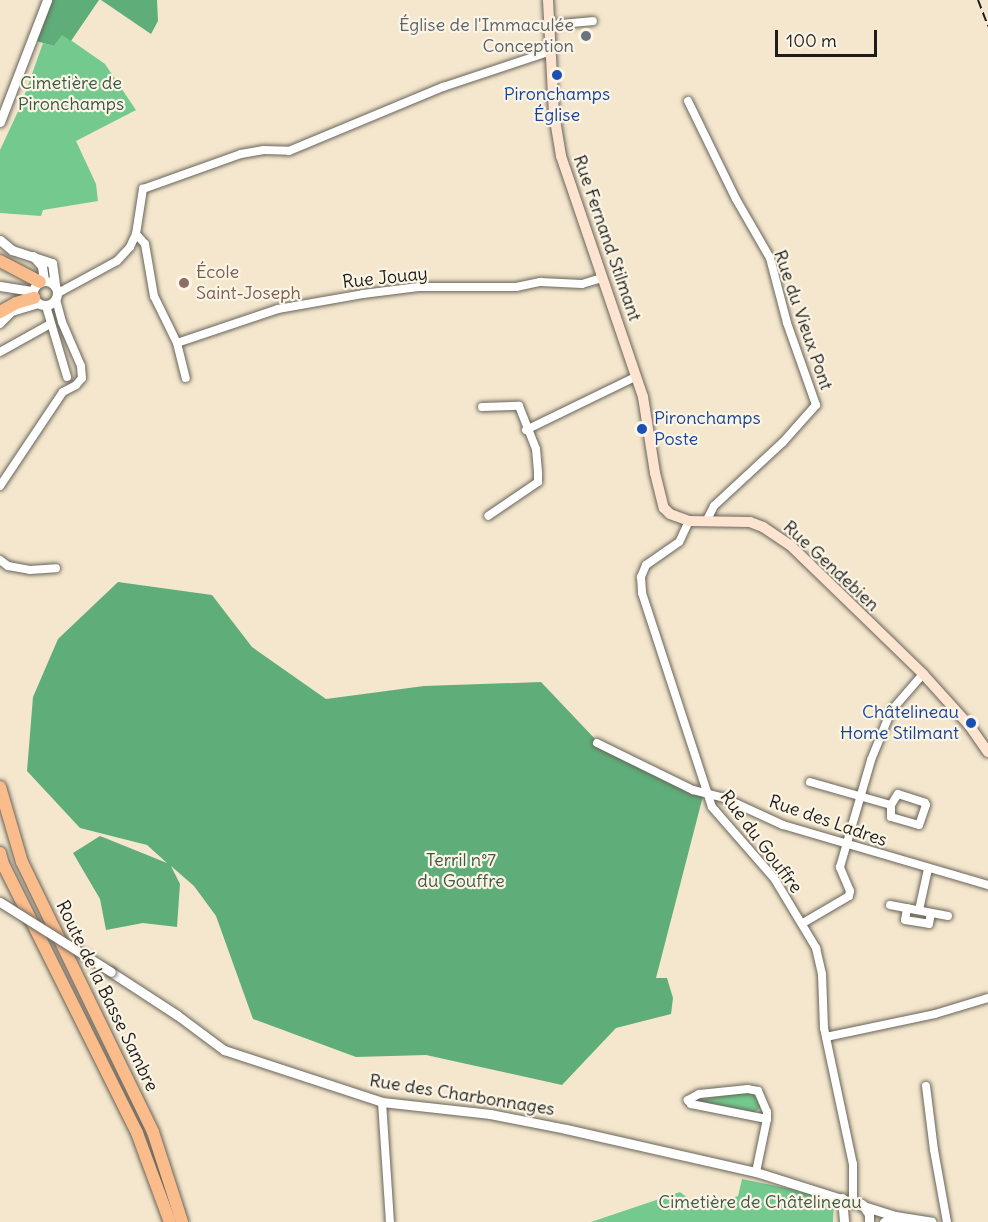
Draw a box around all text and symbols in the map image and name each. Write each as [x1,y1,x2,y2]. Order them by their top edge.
place label: Église de l'Immaculée Conception [399,15,574,57]
scale bar [778,18,880,56]
marker: Église de l'Immaculée Conception [579,29,593,43]
text: 100 m [786,29,837,52]
marker: Pironchamps Église [550,68,564,82]
park label: Cimetière de Pironchamps [18,73,124,116]
place label: Pironchamps Église [504,84,610,127]
street label: Rue Fernand Stilmant [568,152,646,324]
street label: Rue du Vieux Pont [769,247,837,393]
place label: École Saint-Joseph [196,262,301,304]
street label: Rue Jouay [341,263,429,293]
marker: École Saint-Joseph [177,276,191,290]
place label: Pironchamps Poste [654,408,761,450]
marker: Pironchamps Poste [635,422,649,436]
street label: Rue Gendebien [779,516,883,616]
place label: Châtelineau Home Stilmant [840,702,959,744]
marker: Châtelineau Home Stilmant [964,716,978,730]
street label: Rue du Gouffre [715,786,807,898]
street label: Rue des Ladres [766,791,890,851]
park label: Terril n°7 du Gouffre [417,850,505,892]
street label: Route de la Basse Sambre [51,897,163,1095]
street label: Rue des Charbonnages [368,1070,556,1120]
park label: Cimetière de Châtelineau [658,1191,862,1213]

